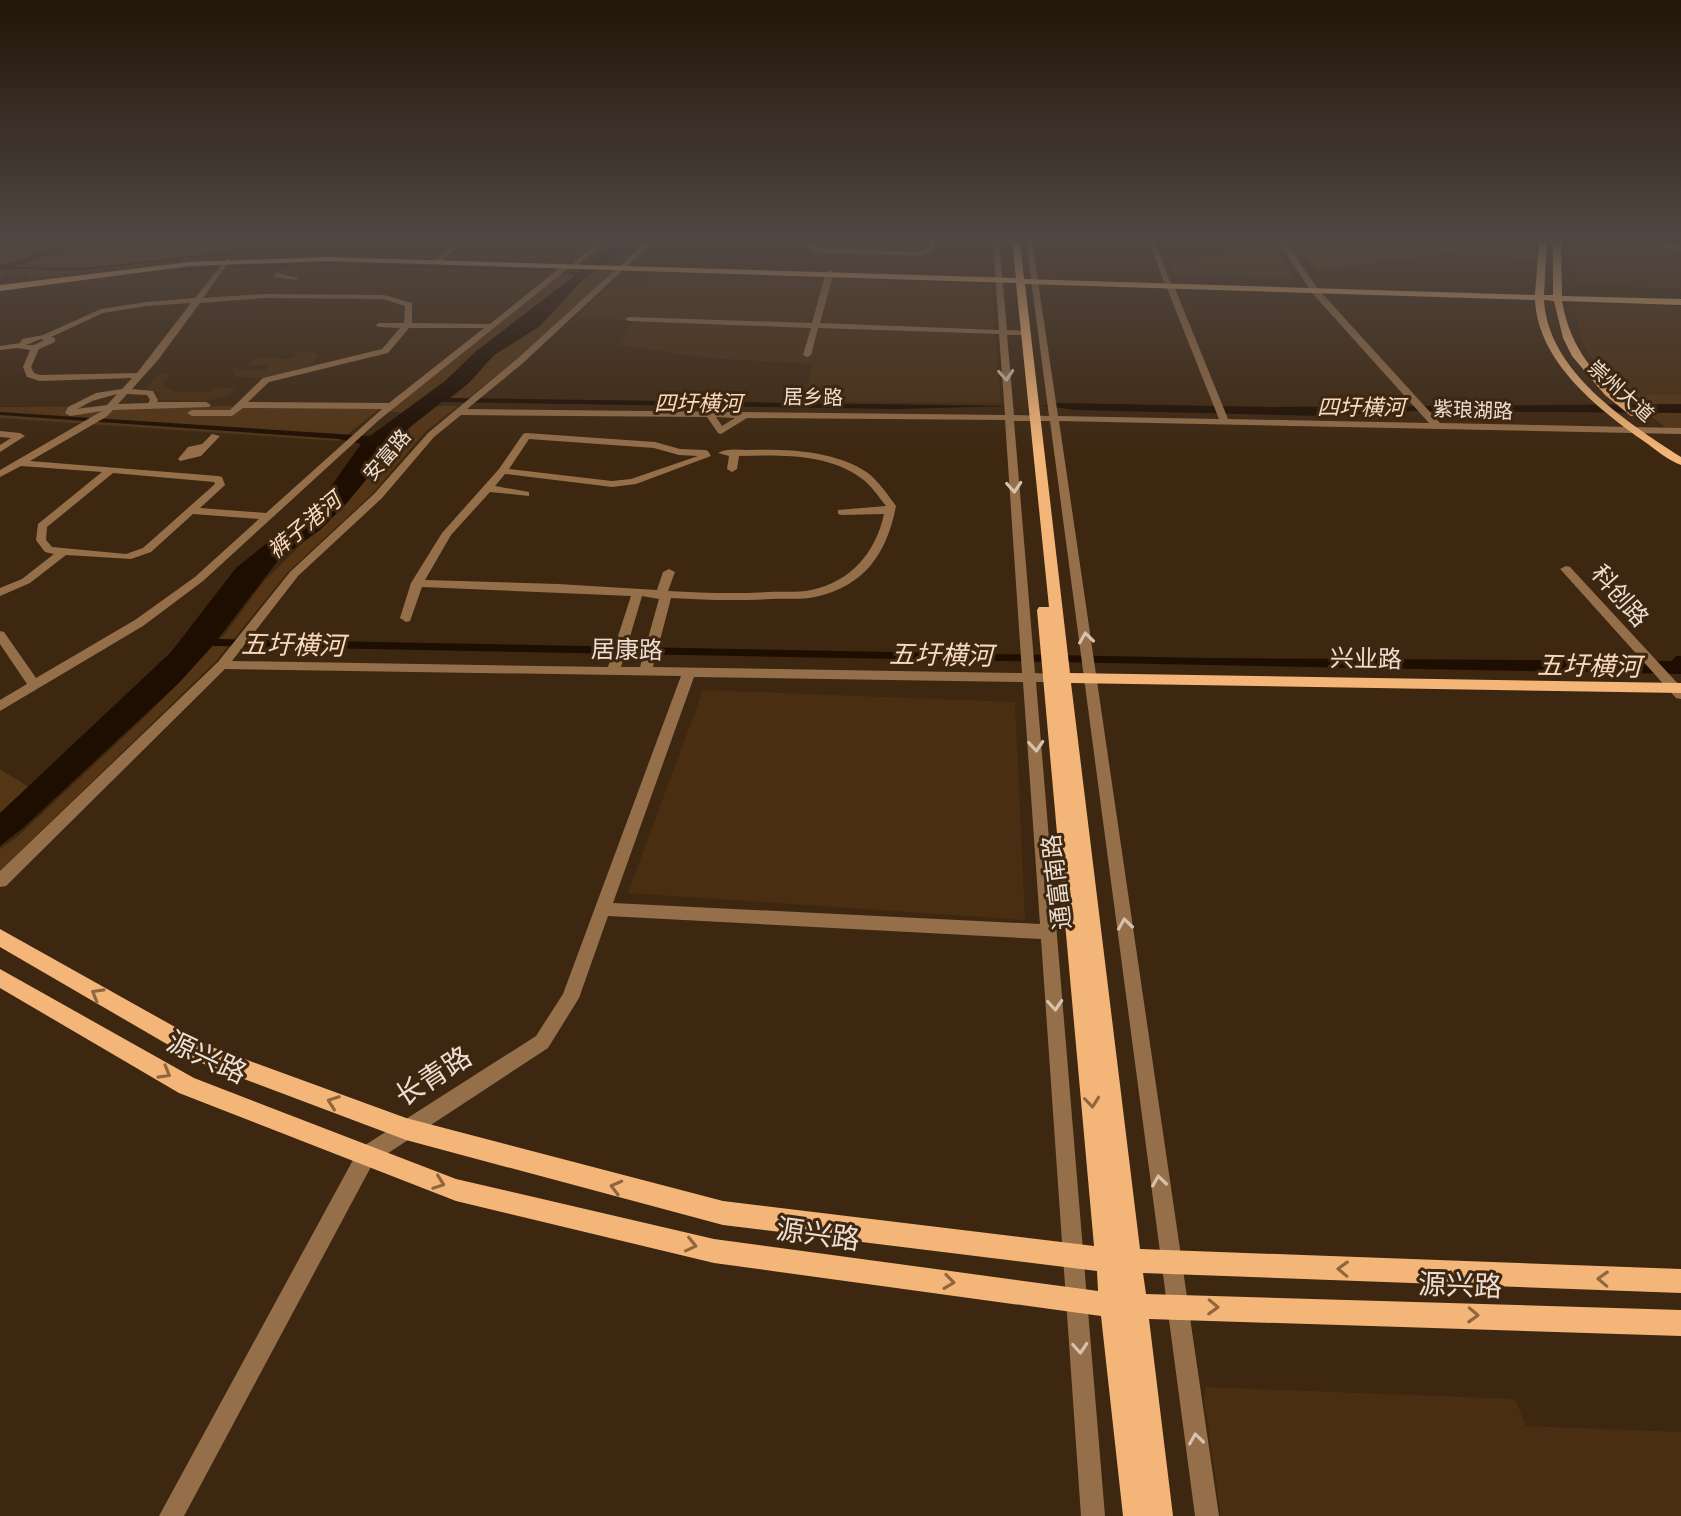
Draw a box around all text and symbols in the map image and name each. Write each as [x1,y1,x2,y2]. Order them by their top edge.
street label: 崇州大道 [1583,355,1659,427]
one-way arrow [997,369,1014,382]
street label: 居乡路 [783,384,843,410]
water label: 四圩横河 [654,391,746,416]
water label: 四圩横河 [1317,395,1409,420]
street label: 紫琅湖路 [1433,397,1513,423]
street label: 安富路 [358,424,416,486]
one-way arrow [1005,481,1022,494]
water label: 裤子港河 [263,485,349,563]
street label: 科创路 [1586,560,1654,632]
water label: 五圩横河 [241,629,350,661]
one-way arrow [1078,632,1095,645]
street label: 居康路 [591,635,663,665]
water label: 五圩横河 [889,639,998,671]
street label: 兴业路 [1330,644,1402,674]
water label: 五圩横河 [1537,650,1646,682]
one-way arrow [1027,740,1044,753]
street label: 通富南路 [1037,833,1077,931]
one-way arrow [1117,917,1134,931]
one-way arrow [91,988,106,1004]
one-way arrow [1046,999,1063,1012]
street label: 源兴路 [162,1025,252,1090]
street label: 长青路 [389,1040,477,1113]
one-way arrow [156,1063,171,1079]
one-way arrow [327,1095,341,1112]
one-way arrow [1084,1096,1101,1109]
one-way arrow [431,1174,445,1190]
one-way arrow [1151,1175,1168,1188]
one-way arrow [609,1180,623,1197]
street label: 源兴路 [774,1212,862,1257]
one-way arrow [684,1236,698,1253]
one-way arrow [1336,1260,1349,1277]
street label: 源兴路 [1417,1268,1503,1303]
one-way arrow [1596,1270,1609,1287]
one-way arrow [942,1274,955,1291]
one-way arrow [1207,1299,1220,1316]
one-way arrow [1467,1307,1480,1324]
one-way arrow [1071,1342,1088,1355]
one-way arrow [1188,1432,1205,1446]

